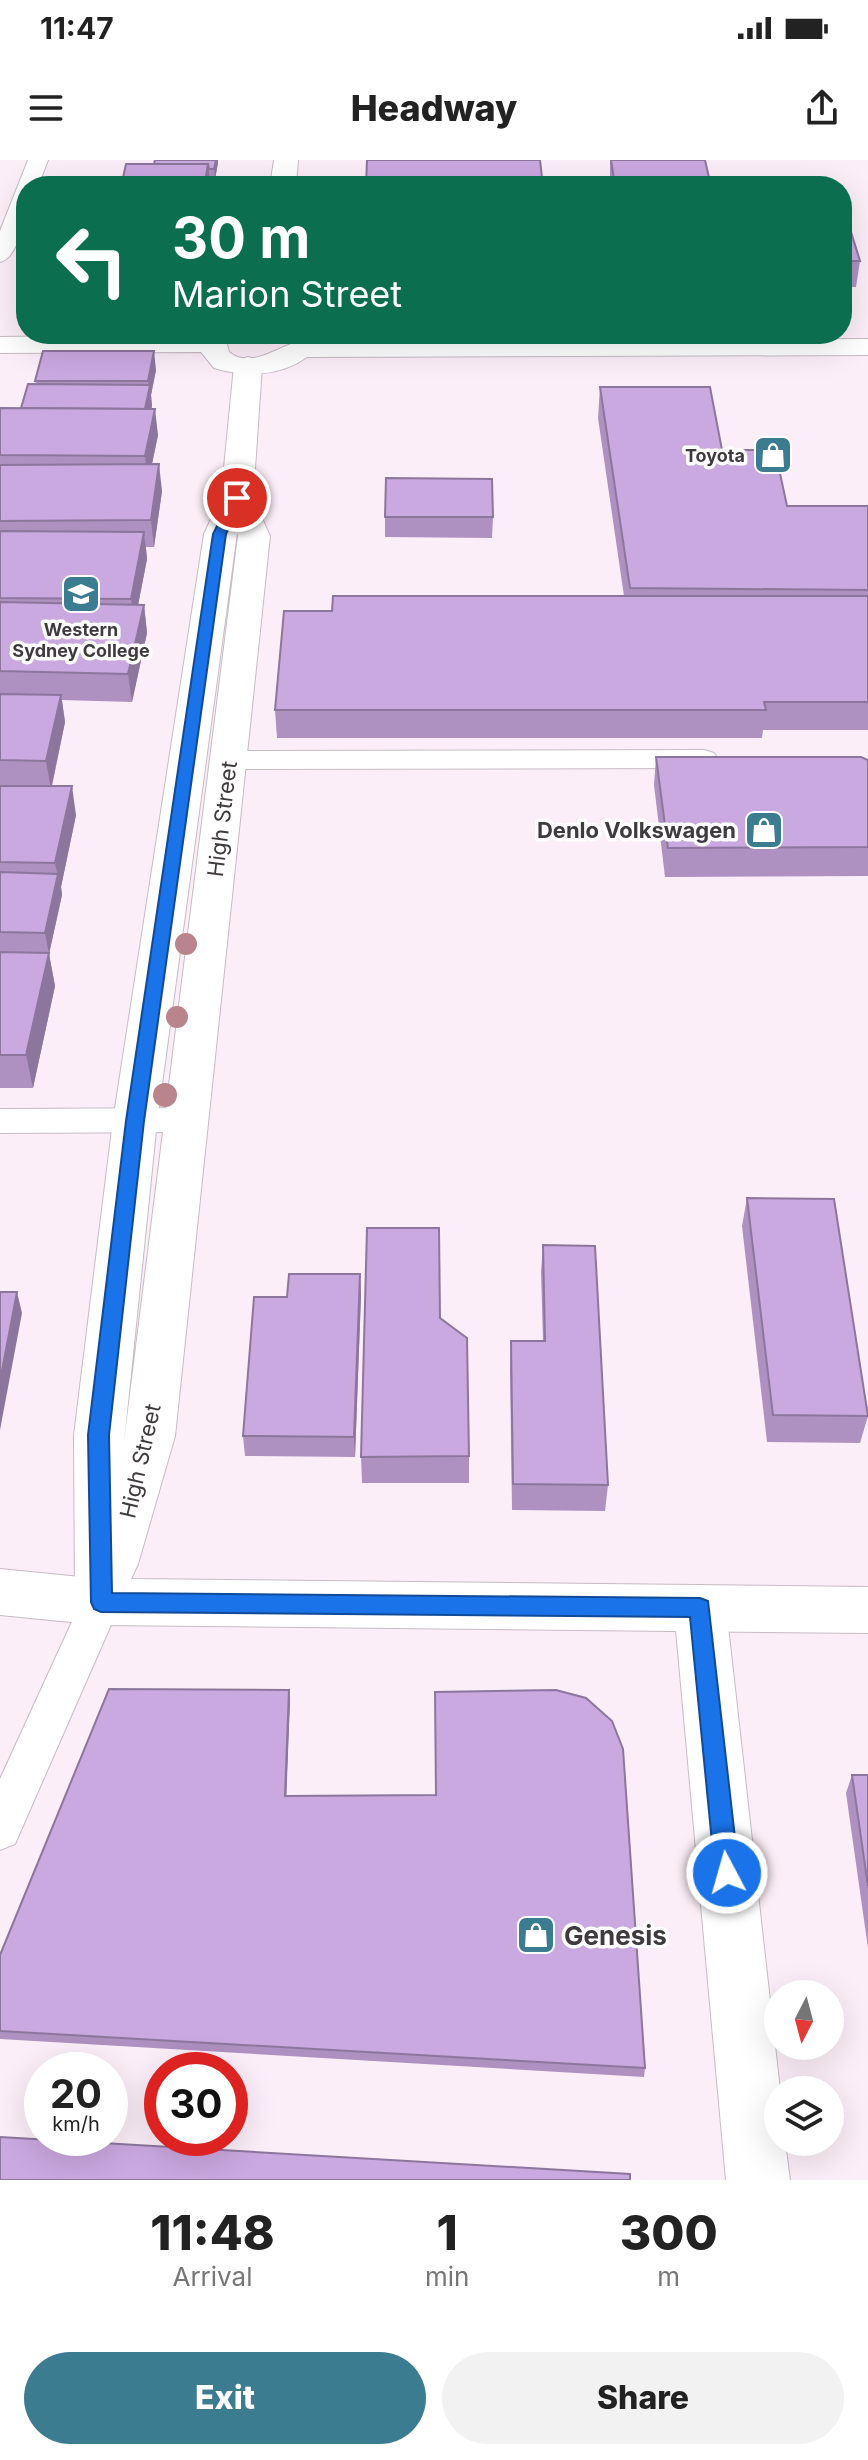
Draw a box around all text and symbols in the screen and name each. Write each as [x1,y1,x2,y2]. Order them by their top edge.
text: 11:47 [40,10,114,46]
icon: menu [24,86,68,130]
text: Headway [351,86,517,130]
icon: share [800,86,844,130]
text: 30 m [172,204,310,272]
icon: left [40,208,144,312]
text: Marion Street [172,272,402,316]
shop icon: Toyota [752,434,794,476]
place label: Toyota [685,445,745,466]
pin [203,464,271,532]
icon: arrive [215,476,259,520]
school or university icon: Western Sydney College [60,573,102,615]
place label: Western Sydney College [12,619,150,661]
street label: High Street [202,760,242,878]
shop icon: Denlo Volkswagen [743,809,785,851]
place label: Denlo Volkswagen [537,817,736,843]
street label: High Street [114,1401,166,1521]
position arrow [685,1831,769,1915]
shop icon: Genesis [515,1914,557,1956]
place label: Genesis [564,1920,667,1951]
north arrow [764,1980,844,2060]
map controls [764,1980,844,2156]
speed limit sign: 30 [144,2052,248,2156]
text: 20 [50,2069,102,2118]
button: layers [764,2076,844,2156]
text: km/h [52,2112,100,2136]
text: 11:48 [150,2203,275,2262]
text: 1 [437,2203,458,2262]
text: 300 [620,2203,718,2262]
text: Arrival [172,2261,252,2292]
text: min [425,2261,469,2292]
text: m [657,2261,680,2292]
button: Exit [24,2352,426,2444]
button: Share [442,2352,844,2444]

